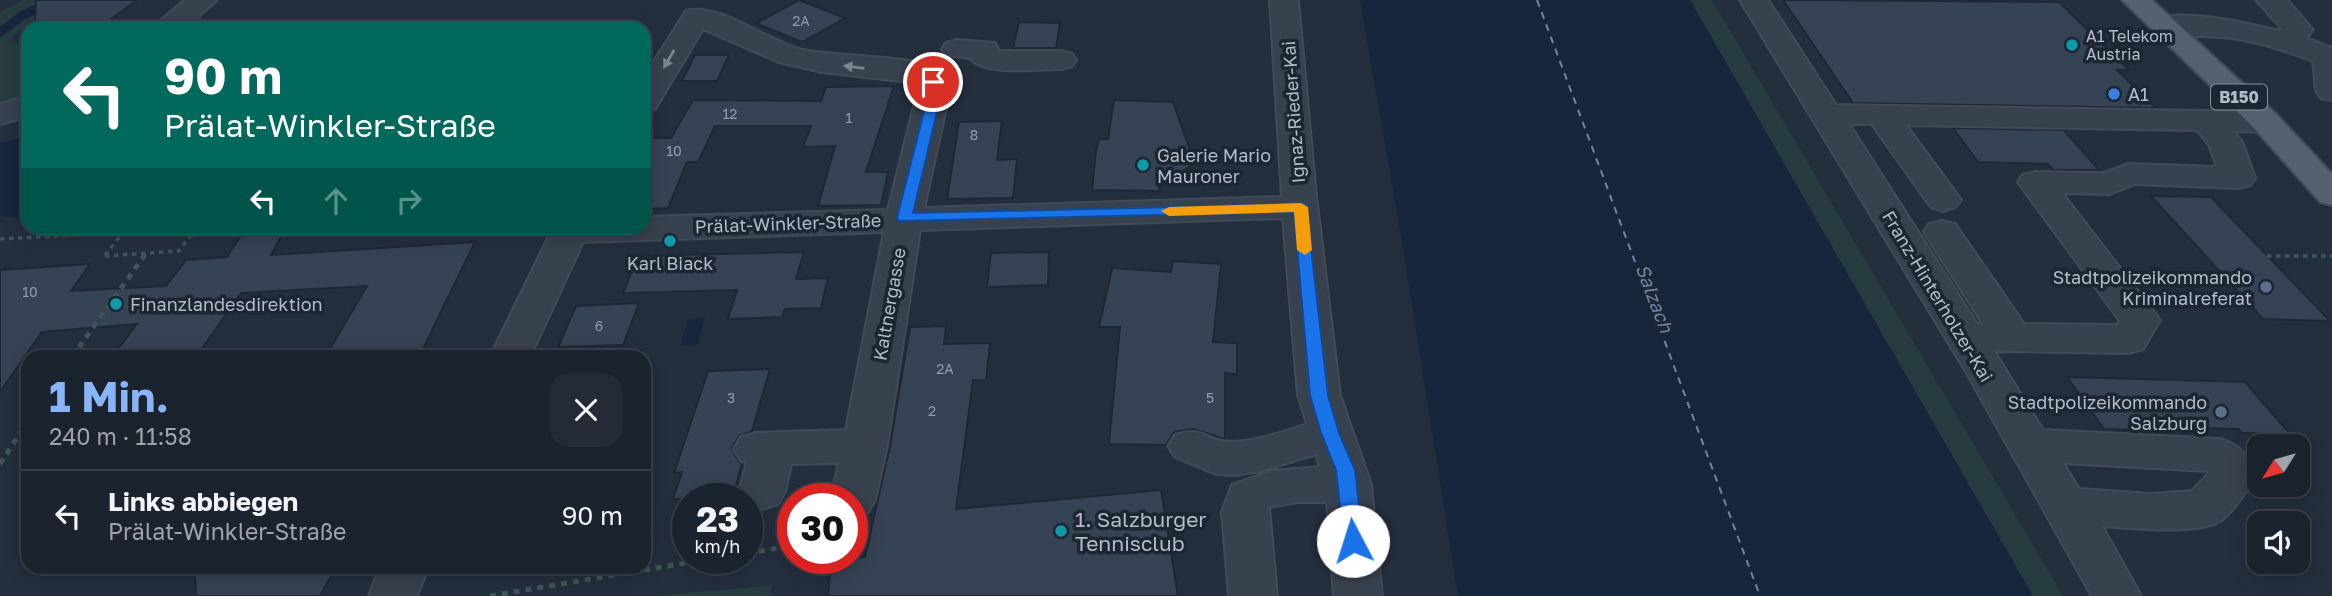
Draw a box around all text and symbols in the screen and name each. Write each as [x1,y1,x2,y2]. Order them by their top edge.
house number: 2A [792,12,810,29]
place label: A1 Telekom Austria [2086,26,2173,64]
marker: A1 Telekom Austria [2064,37,2080,53]
street label: Ignaz-Rieder-Kai [1277,40,1309,184]
text: 90 m [164,46,282,105]
icon: left [49,49,140,140]
one-way arrow [663,49,675,68]
pin [903,52,963,112]
one-way arrow [843,62,865,73]
icon: arrive [914,63,952,101]
place label: A1 [2128,83,2149,105]
road number: B150 [2211,85,2267,110]
marker: A1 [2106,86,2122,102]
house number: 12 [723,105,737,122]
text: Prälat-Winkler-Straße [164,106,496,144]
house number: 1 [846,109,853,126]
house number: 8 [970,126,978,143]
house number: 10 [666,142,682,159]
place label: Galerie Mario Mauroner [1157,144,1271,187]
marker: Galerie Mario Mauroner [1135,157,1151,173]
icon: left [244,182,282,220]
icon: ahead [317,182,355,220]
icon: right [390,182,428,220]
street label: Franz-Hinterholzer-Kai [1878,206,1998,386]
street label: Prälat-Winkler-Straße [694,209,882,237]
marker: Karl Biack [662,233,678,249]
street label: Kaltnergasse [868,246,910,362]
place label: Karl Biack [627,252,713,274]
water label: Salzach [1631,260,1679,337]
place label: Stadtpolizeikommando Kriminalreferat [2053,266,2252,309]
marker: Stadtpolizeikommando Kriminalreferat [2258,279,2274,295]
house number: 10 [22,283,38,300]
place label: Finanzlandesdirektion [130,293,323,315]
marker: Finanzlandesdirektion [108,296,124,312]
house number: 6 [595,317,603,334]
house number: 2A [936,360,954,377]
text: 1 Min. [49,371,169,421]
button: close [549,373,623,447]
house number: 3 [727,389,735,406]
house number: 5 [1206,389,1214,406]
place label: Stadtpolizeikommando Salzburg [2008,391,2207,434]
house number: 2 [928,402,936,419]
marker: Stadtpolizeikommando Salzburg [2213,404,2229,420]
text: 240 m · 11:58 [49,422,192,450]
north arrow [2247,434,2310,497]
map controls [2247,434,2310,574]
speed limit sign: 30 [777,483,868,574]
text: Links abbiegen [108,486,298,517]
icon: left [49,497,87,535]
text: 23 [696,498,739,540]
text: 90 m [562,500,623,531]
position arrow [1316,504,1390,578]
place label: 1. Salzburger Tennisclub [1075,506,1207,556]
button: sound [2247,511,2310,574]
text: Prälat-Winkler-Straße [108,517,346,545]
marker: 1. Salzburger Tennisclub [1053,523,1069,539]
text: km/h [695,535,740,557]

